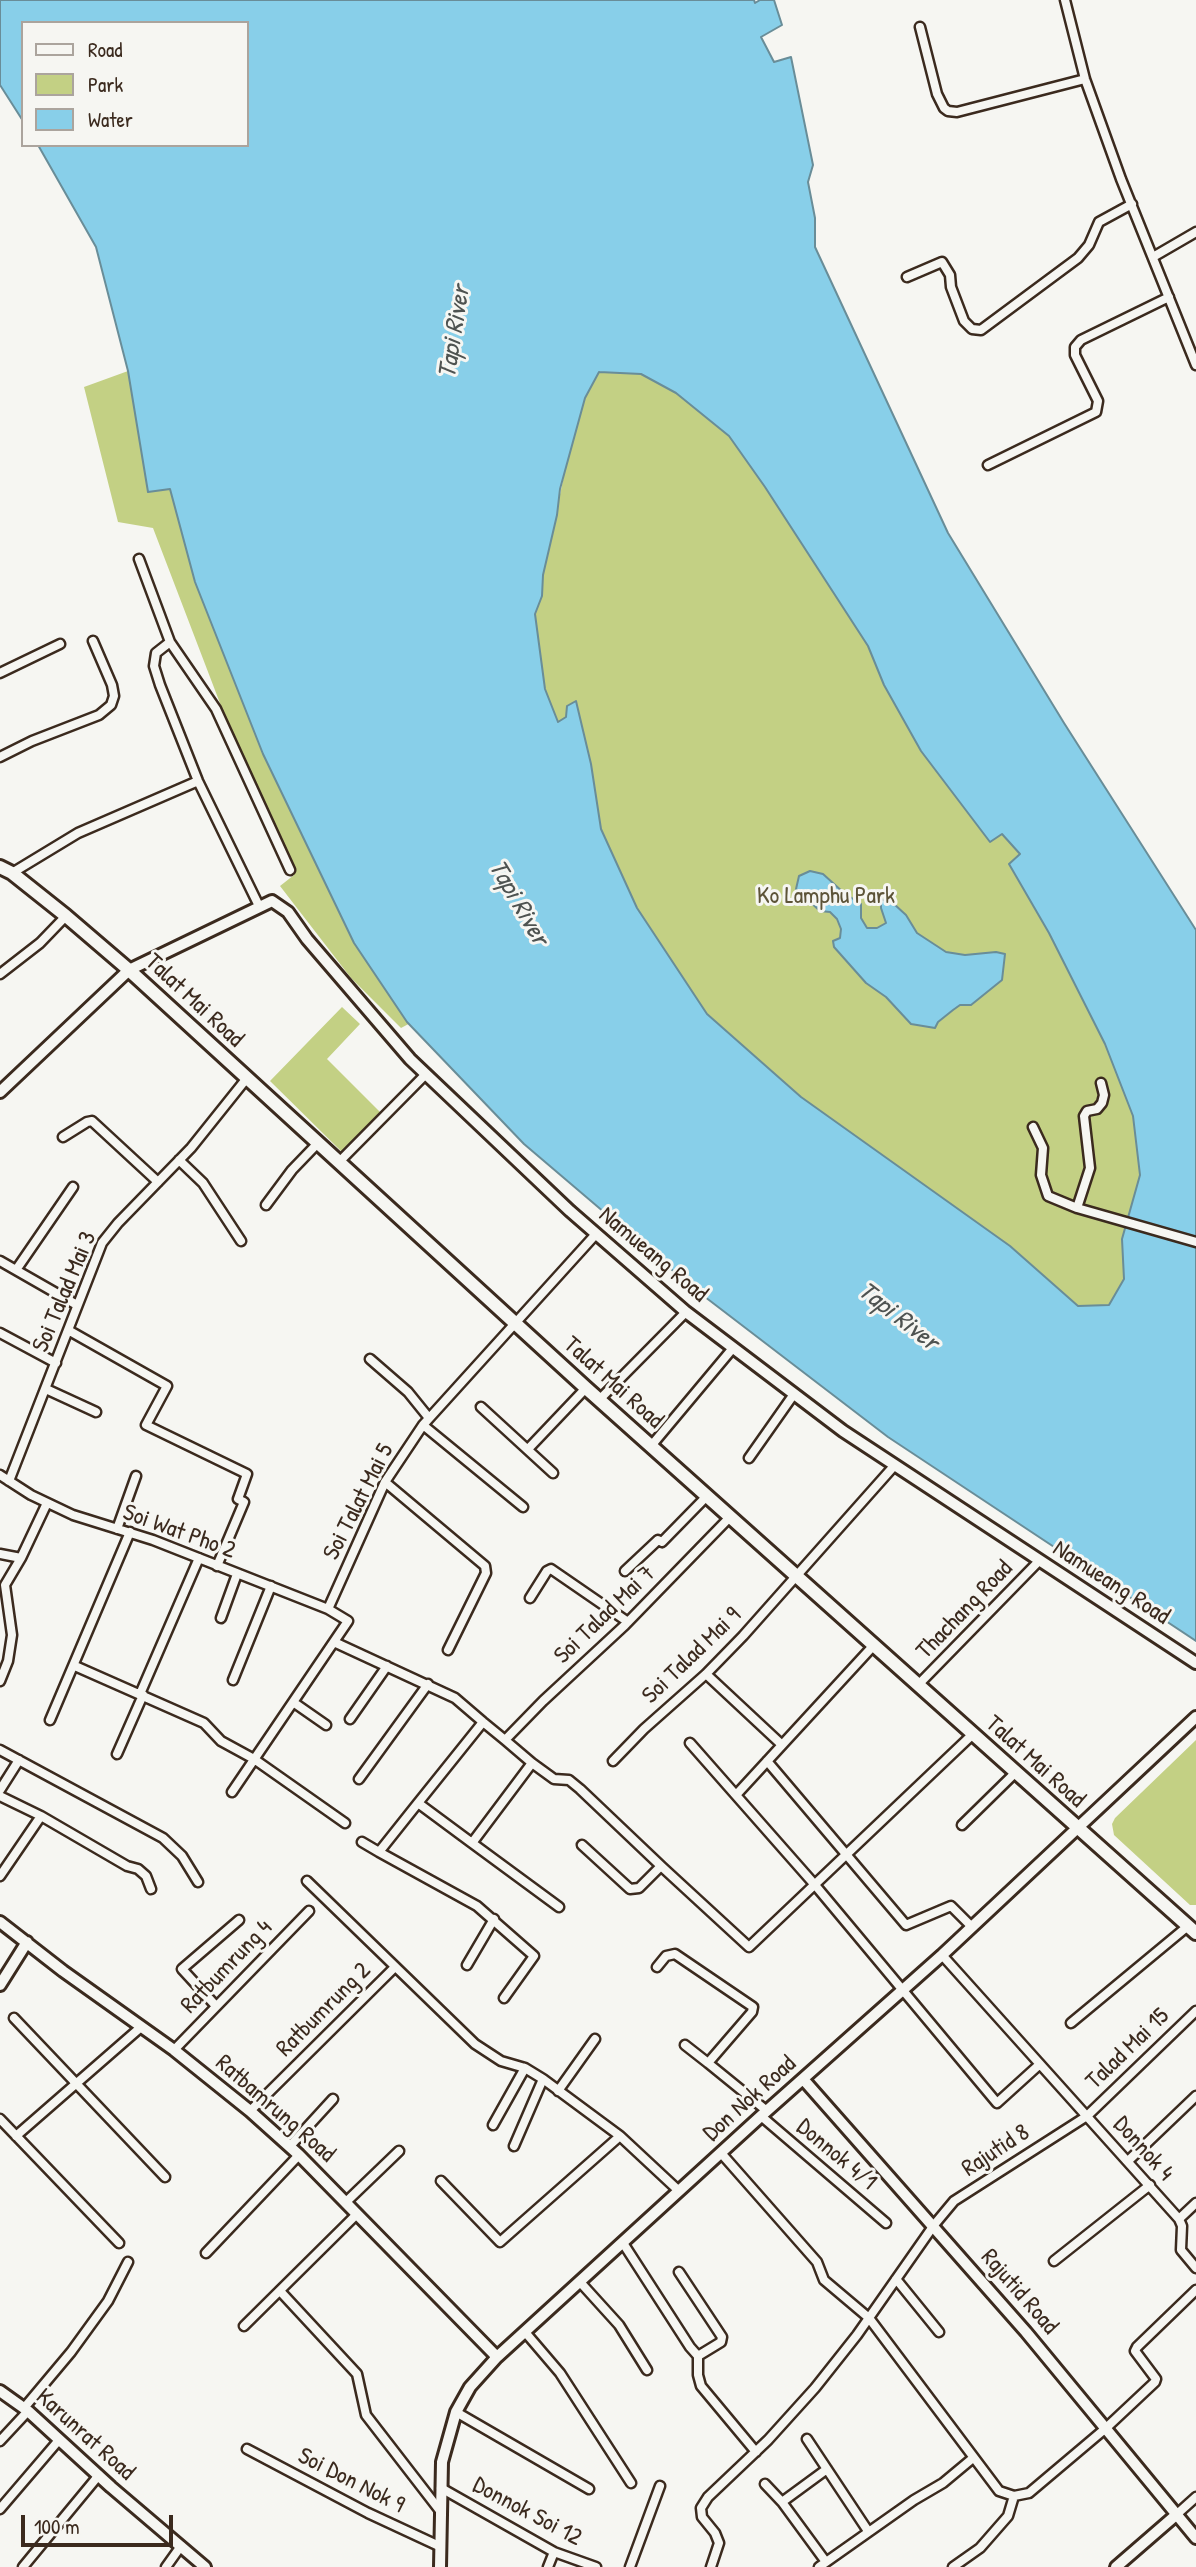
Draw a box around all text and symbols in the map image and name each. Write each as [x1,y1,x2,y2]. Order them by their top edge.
legend [21,21,248,147]
text: Road [88,35,122,64]
text: Park [88,70,123,99]
text: Water [88,105,133,134]
water label: Tapi River [432,283,478,381]
water label: Tapi River [481,855,555,951]
park label: Ko Lamphu Park [757,883,895,911]
street label: Talat Mai Road [139,948,249,1054]
street label: Namueang Road [593,1201,713,1309]
street label: Soi Talad Mai 3 [27,1227,103,1357]
water label: Tapi River [851,1276,945,1358]
street label: Talat Mai Road [557,1331,669,1435]
street label: Soi Talat Mai 5 [317,1439,401,1565]
street label: Soi Wat Pho 2 [119,1498,239,1566]
street label: Namueang Road [1047,1535,1175,1631]
street label: Thachang Road [911,1555,1019,1665]
street label: Soi Talad Mai 7 [548,1560,662,1670]
street label: Soi Talad Mai 9 [637,1602,747,1710]
street label: Talat Mai Road [979,1710,1091,1814]
street label: Ratbumrung 4 [175,1914,279,2020]
street label: Ratbumrung 2 [271,1957,377,2063]
street label: Talad Mai 15 [1080,2002,1176,2096]
street label: Ratbamrung Road [209,2049,341,2169]
street label: Don Nok Road [698,2050,802,2148]
street label: Donnok 4 [1107,2111,1179,2187]
street label: Donnok 4/1 [790,2113,882,2197]
street label: Rajutid 8 [957,2119,1035,2183]
street label: Rajutid Road [974,2244,1064,2340]
street label: Karunrat Road [30,2383,140,2487]
street label: Soi Don Nok 9 [293,2442,409,2520]
street label: Donnok Soi 12 [468,2471,586,2553]
scale bar [24,2500,177,2544]
text: 100 m [34,2512,80,2541]

